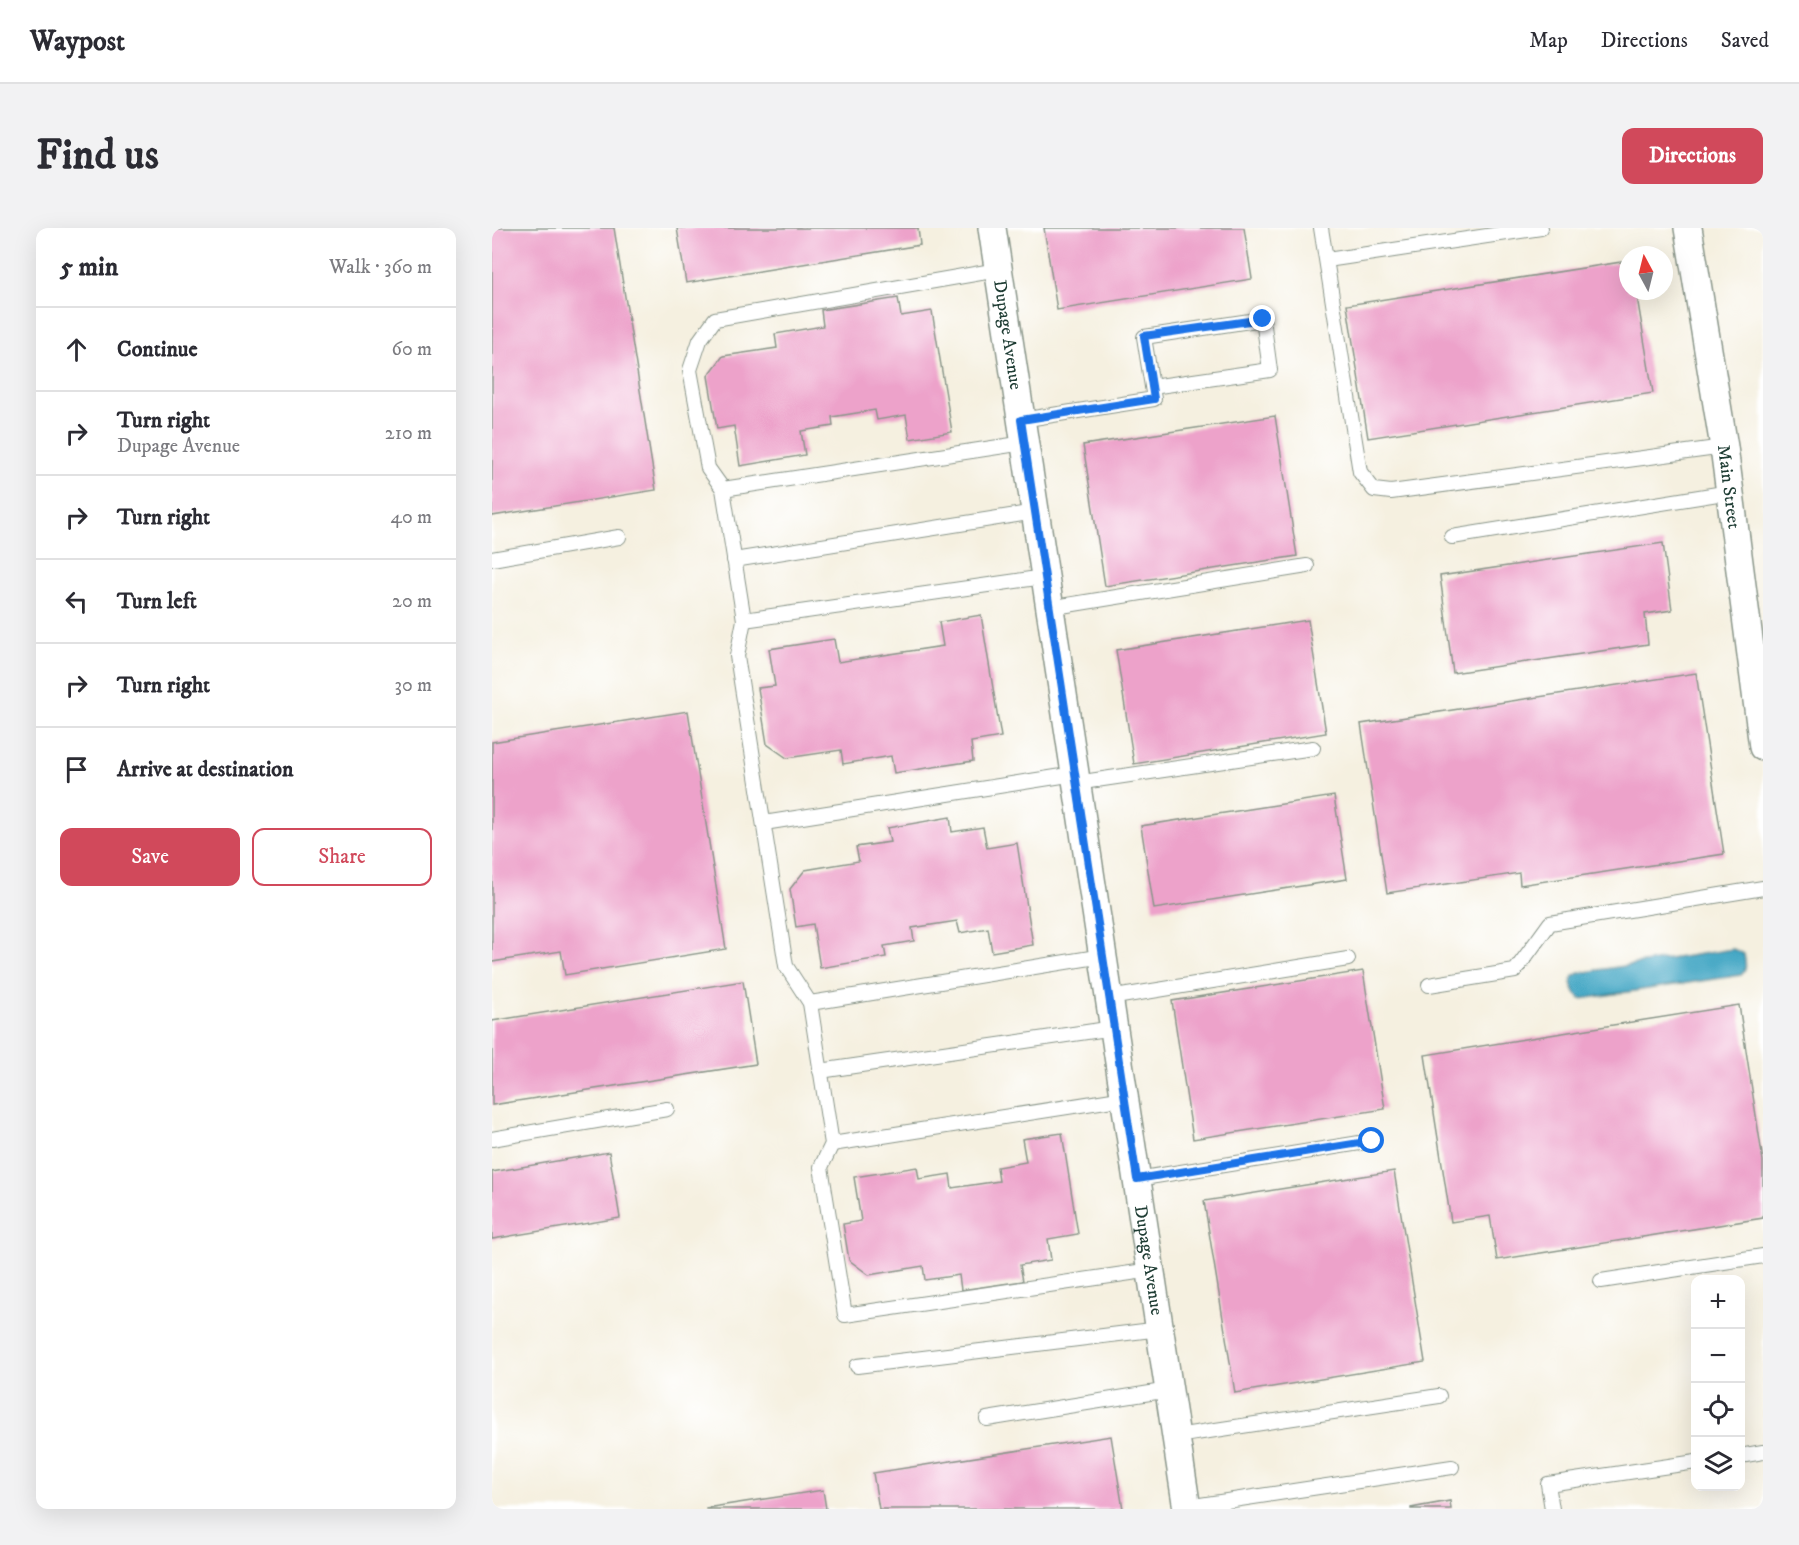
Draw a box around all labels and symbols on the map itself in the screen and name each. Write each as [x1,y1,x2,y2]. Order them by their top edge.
north arrow [1619,246,1673,300]
street label: Dupage Avenue [988,278,1026,391]
route end [1249,305,1275,331]
street label: Main Street [1712,443,1745,530]
route start [1358,1127,1384,1153]
street label: Dupage Avenue [1129,1204,1167,1317]

